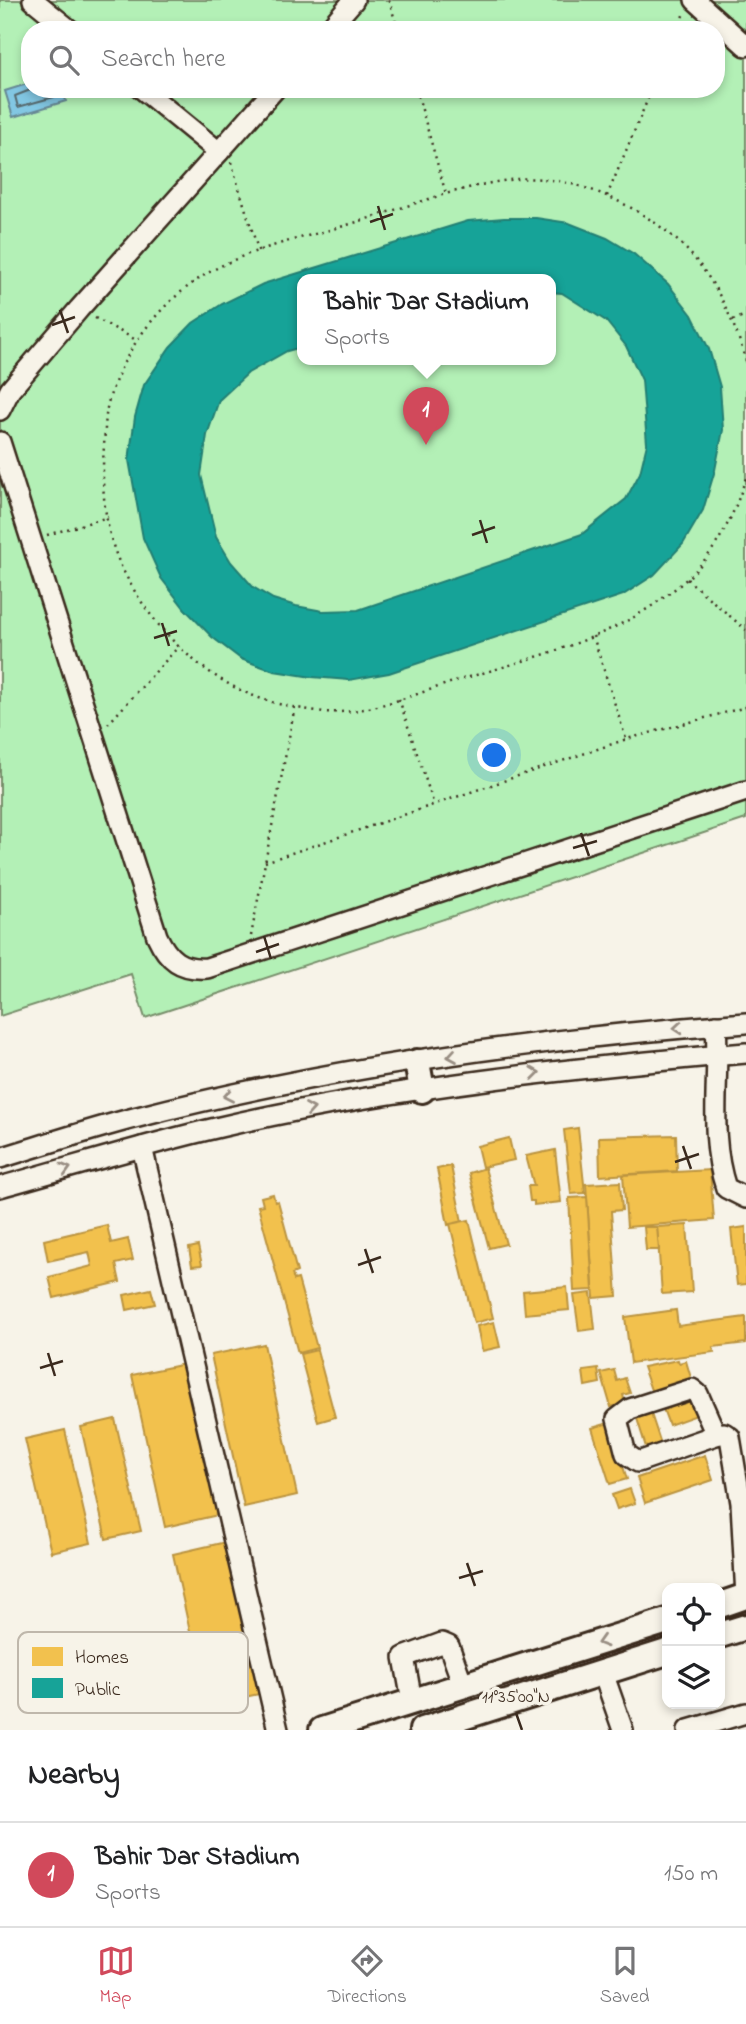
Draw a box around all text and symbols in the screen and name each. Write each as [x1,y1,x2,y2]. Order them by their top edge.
search box [21,21,725,98]
icon: search [45,41,83,79]
text: Search here [101,41,226,79]
popup [297,274,556,365]
text: Bahir Dar Stadium [324,284,529,322]
text: Sports [324,322,390,355]
pin: 1 [403,387,449,445]
your location [477,738,511,772]
one-way arrow [672,1021,683,1036]
one-way arrow [446,1048,458,1063]
one-way arrow [529,1066,541,1081]
one-way arrow [222,1088,234,1103]
one-way arrow [305,1102,316,1117]
one-way arrow [59,1162,71,1177]
map controls [662,1583,725,1709]
button: locate [662,1583,725,1646]
legend [18,1632,248,1713]
one-way arrow [596,1633,608,1648]
text: Homes [75,1645,129,1672]
button: layers [662,1646,725,1709]
text: Public [75,1677,121,1704]
text: 11°35'00"N [482,1685,550,1711]
text: Nearby [28,1754,120,1798]
text: Bahir Dar Stadium [95,1839,300,1877]
text: 1 [47,1858,55,1891]
text: 150 m [664,1858,718,1891]
text: Sports [95,1877,161,1910]
tab: Map [97,1942,135,2011]
tab: Directions [328,1942,407,2011]
tab: Saved [600,1942,649,2011]

